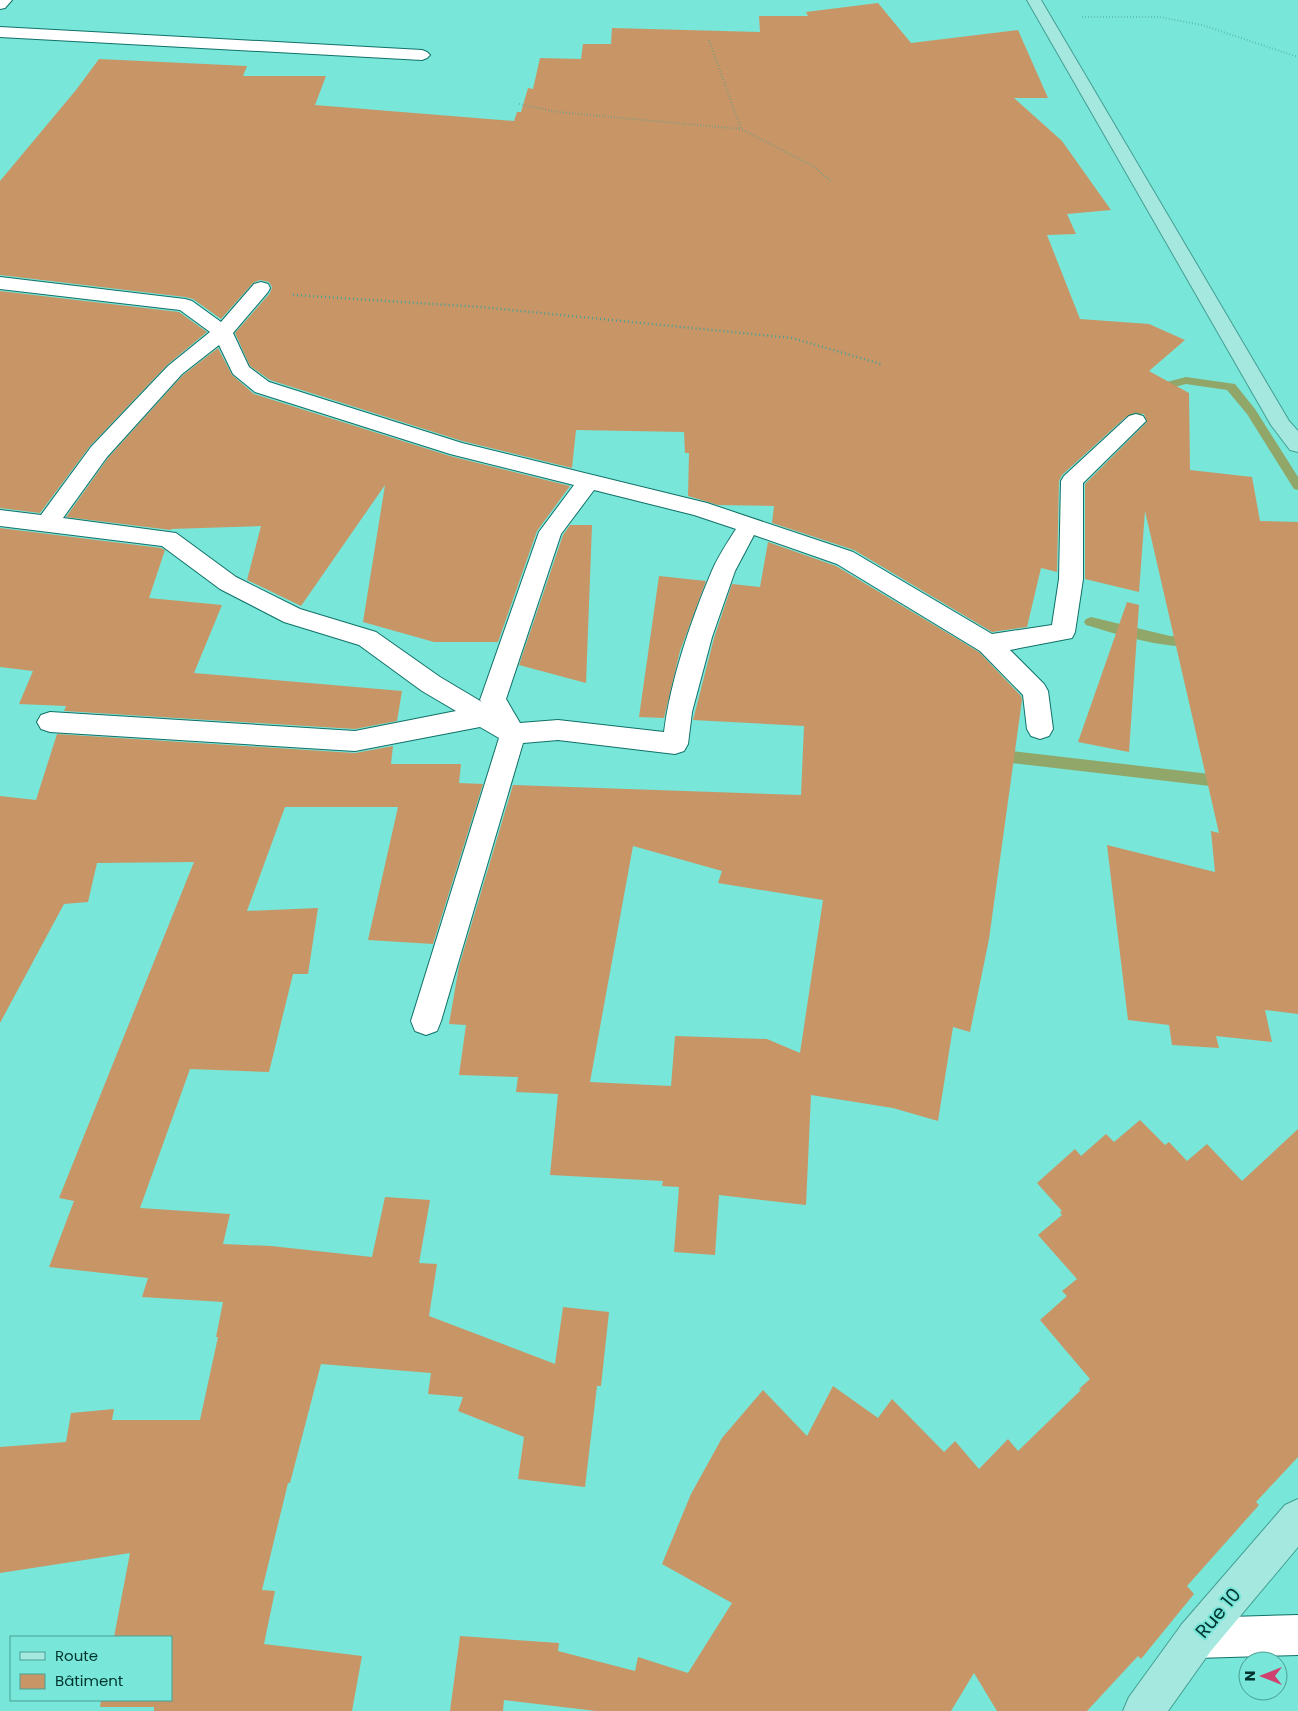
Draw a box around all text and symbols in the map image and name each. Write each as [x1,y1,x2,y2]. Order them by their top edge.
street label: Rue 10 [1189,1582,1247,1644]
legend [10,1636,172,1701]
text: Route [55,1645,98,1666]
north arrow [1238,1651,1288,1701]
text: Bâtiment [55,1670,123,1691]
text: N [1240,1671,1260,1681]

